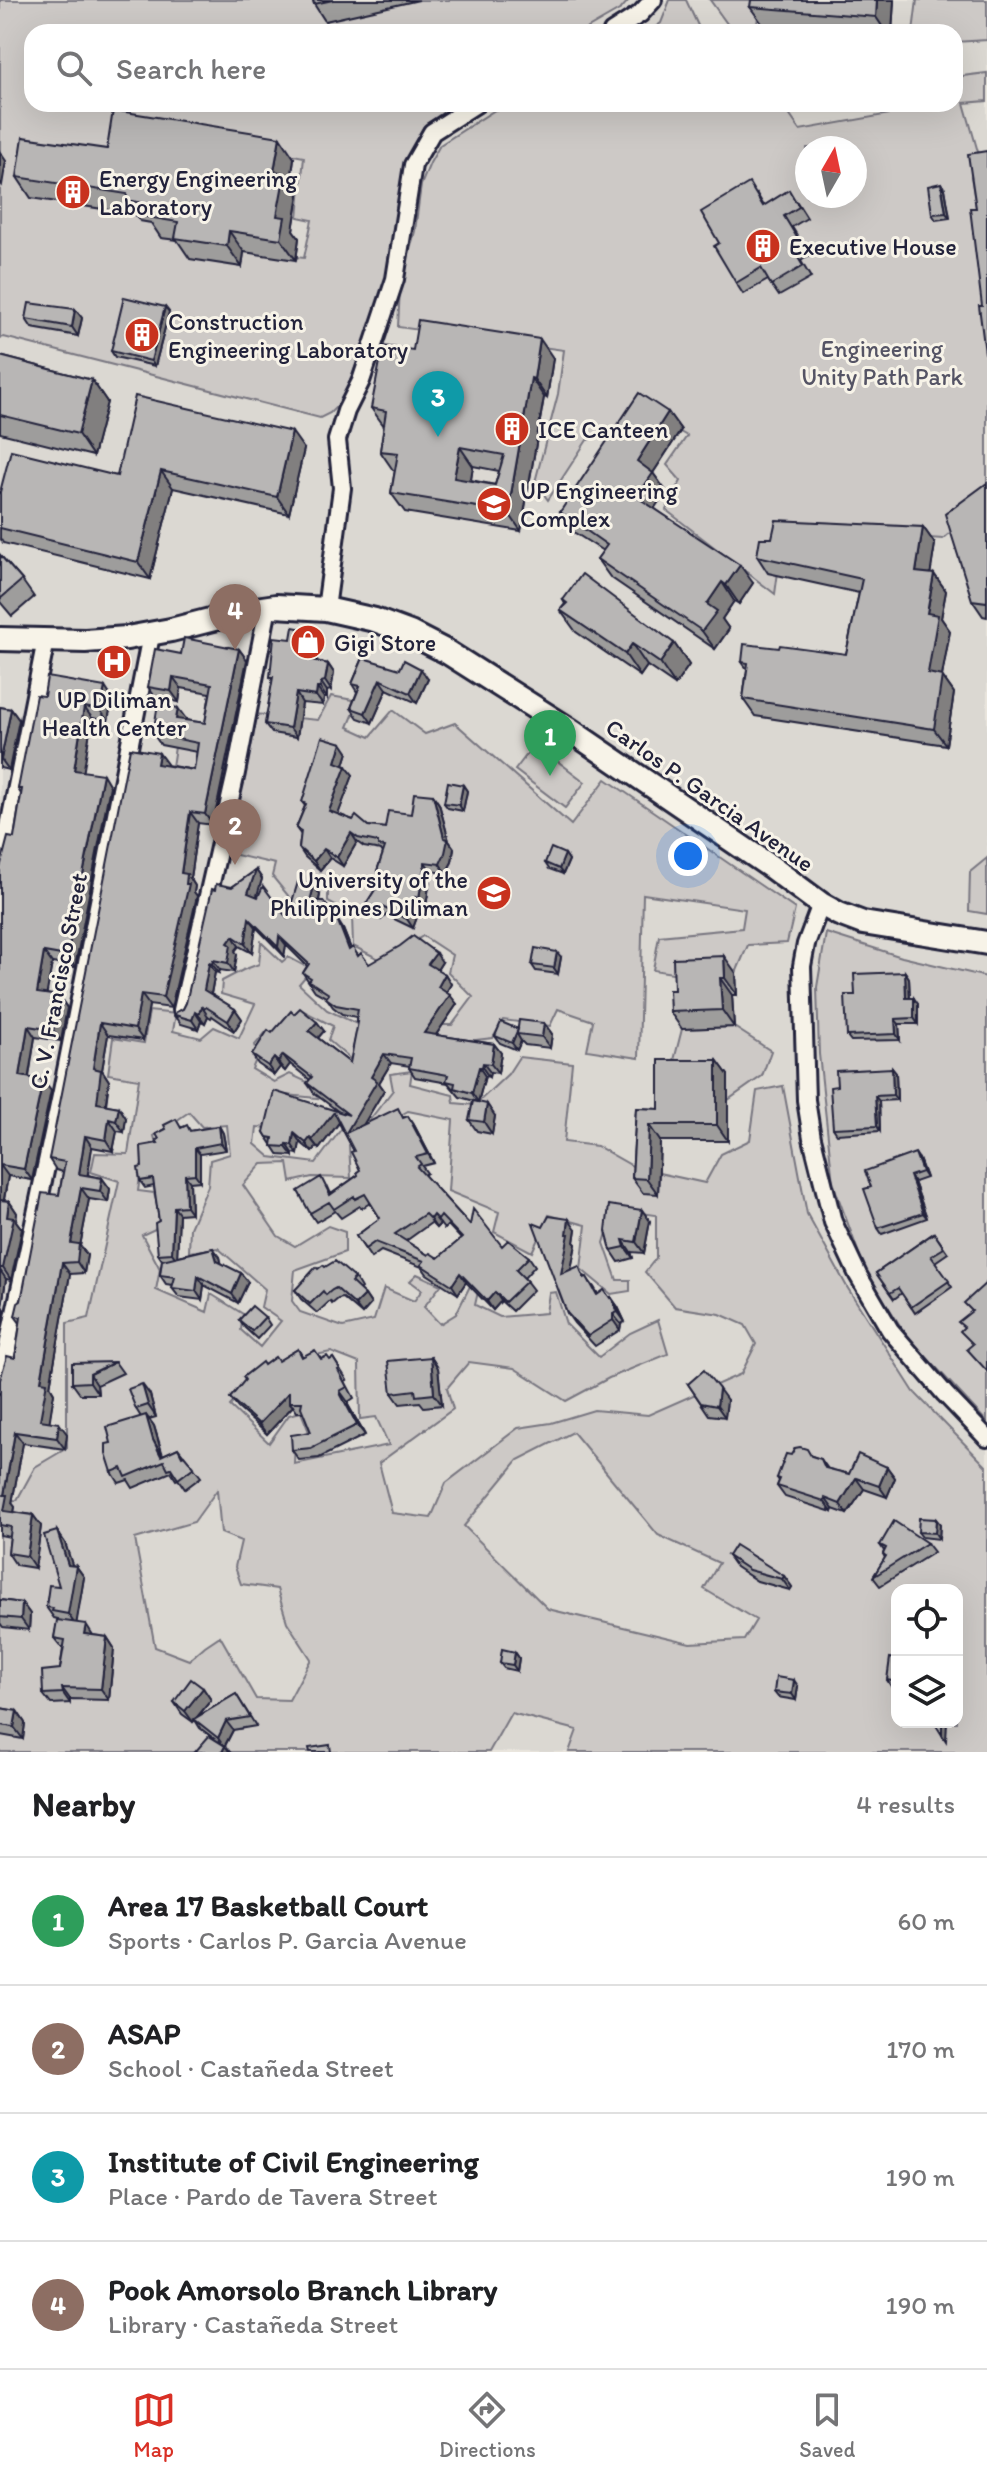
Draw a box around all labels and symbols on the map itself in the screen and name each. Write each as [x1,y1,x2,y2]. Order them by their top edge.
north arrow [795,136,867,208]
place label: Energy Engineering Laboratory [99,164,298,221]
building icon: Energy Engineering Laboratory [54,173,92,211]
building icon: Executive House [744,227,782,265]
place label: Executive House [789,232,957,261]
place label: Construction Engineering Laboratory [168,307,408,364]
building icon: Construction Engineering Laboratory [123,316,161,354]
park label: Engineering Unity Path Park [801,334,963,391]
pin: 3 [412,371,464,437]
building icon: ICE Canteen [493,410,531,448]
place label: ICE Canteen [538,415,669,444]
place label: UP Engineering Complex [520,476,678,533]
school or university icon: UP Engineering Complex [475,485,513,523]
pin: 4 [209,584,261,650]
shop icon: Gigi Store [289,623,327,661]
place label: Gigi Store [334,628,436,657]
hospital icon: UP Diliman Health Center [95,643,133,681]
place label: UP Diliman Health Center [42,685,187,742]
pin: 1 [524,710,576,776]
street label: Carlos P. Garcia Avenue [600,712,820,878]
pin: 2 [209,799,261,865]
your location [668,836,708,876]
place label: University of the Philippines Diliman [270,865,468,922]
street label: C. V. Francisco Street [23,870,93,1092]
school or university icon: University of the Philippines Diliman [475,874,513,912]

